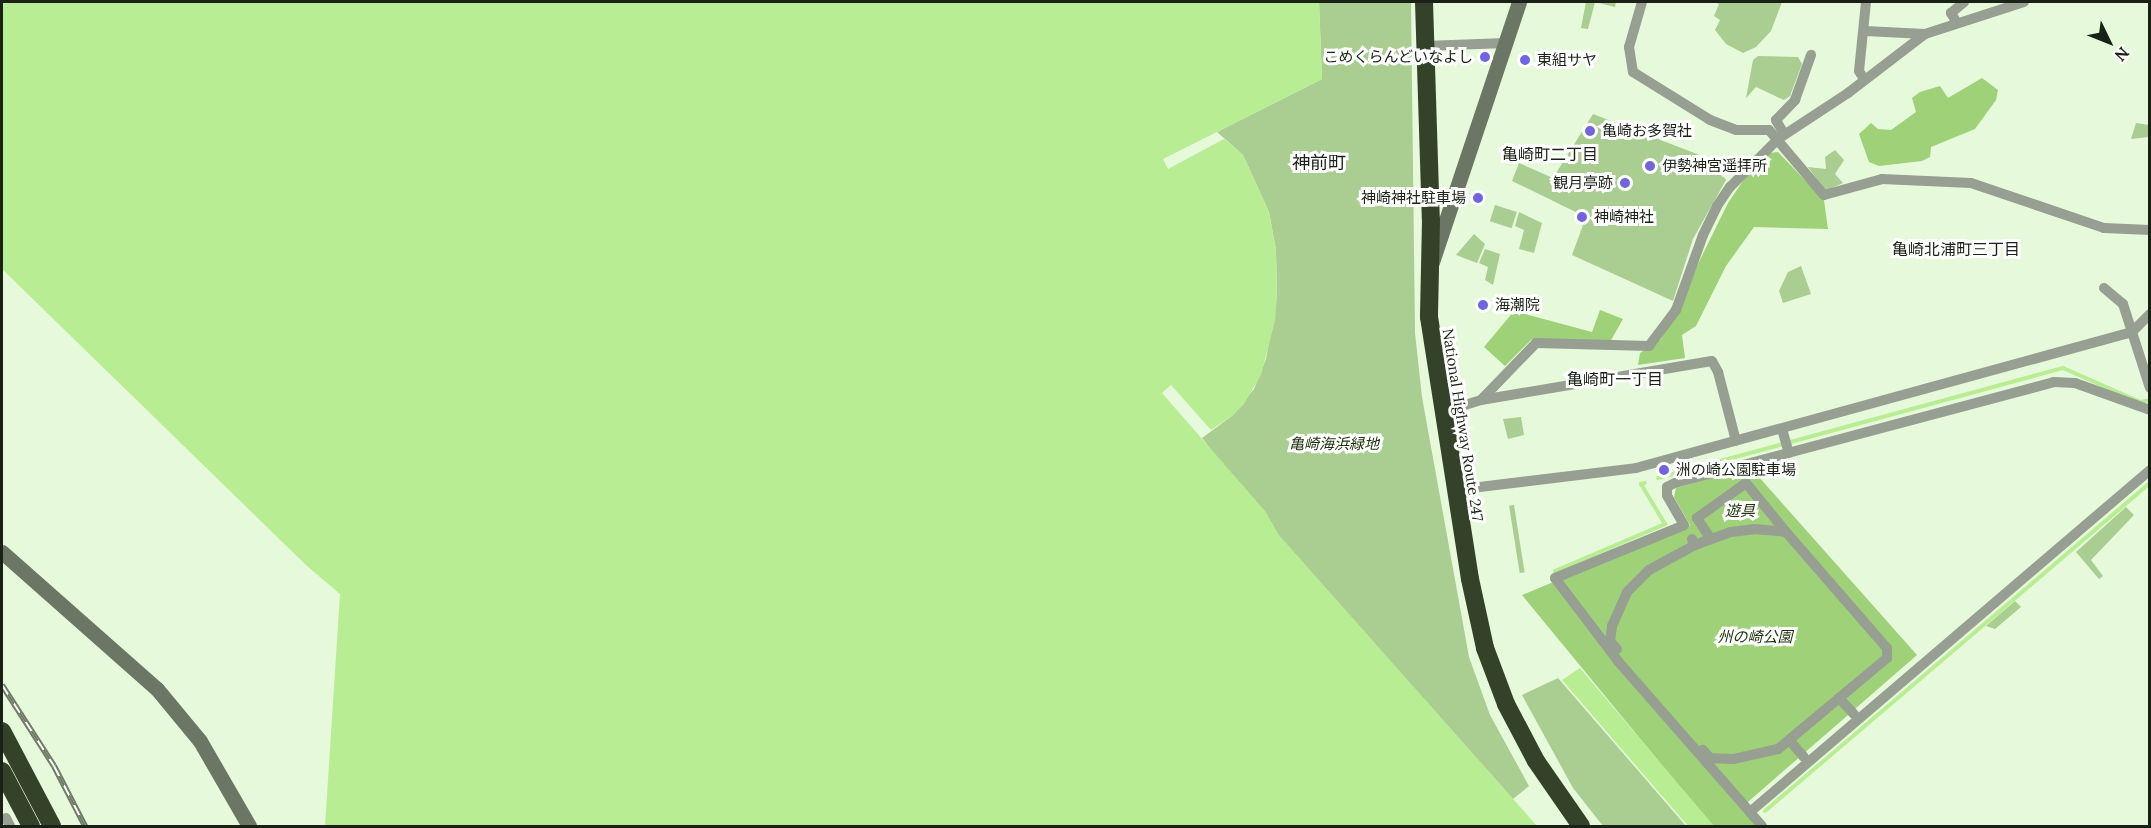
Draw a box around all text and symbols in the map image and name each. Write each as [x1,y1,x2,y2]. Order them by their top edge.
north arrow [2079,12,2139,72]
text: N [2111,43,2134,66]
place label: こめくらんどいなよし [1323,48,1473,66]
marker: こめくらんどいなよし [1478,50,1492,64]
place label: 東組サヤ [1537,51,1597,69]
marker: 東組サヤ [1518,53,1532,67]
place label: 亀崎お多賀社 [1602,122,1692,140]
marker: 亀崎お多賀社 [1583,124,1597,138]
district label: 亀崎町二丁目 [1502,144,1598,164]
district label: 神前町 [1292,152,1346,174]
place label: 伊勢神宮遥拝所 [1662,157,1767,175]
marker: 伊勢神宮遥拝所 [1643,159,1657,173]
place label: 観月亭跡 [1553,174,1613,192]
marker: 観月亭跡 [1618,176,1632,190]
place label: 神崎神社駐車場 [1361,189,1466,207]
marker: 神崎神社駐車場 [1471,191,1485,205]
place label: 神崎神社 [1594,208,1654,226]
marker: 神崎神社 [1575,210,1589,224]
district label: 亀崎北浦町三丁目 [1892,239,2020,259]
place label: 海潮院 [1495,296,1540,314]
marker: 海潮院 [1476,298,1490,312]
street label: National Highway Route 247 [1439,327,1487,523]
district label: 亀崎町一丁目 [1567,369,1663,389]
park label: 亀崎海浜緑地 [1289,435,1379,453]
place label: 洲の崎公園駐車場 [1676,461,1796,479]
marker: 洲の崎公園駐車場 [1657,463,1671,477]
park label: 遊具 [1725,502,1755,520]
park label: 州の崎公園 [1718,628,1792,646]

